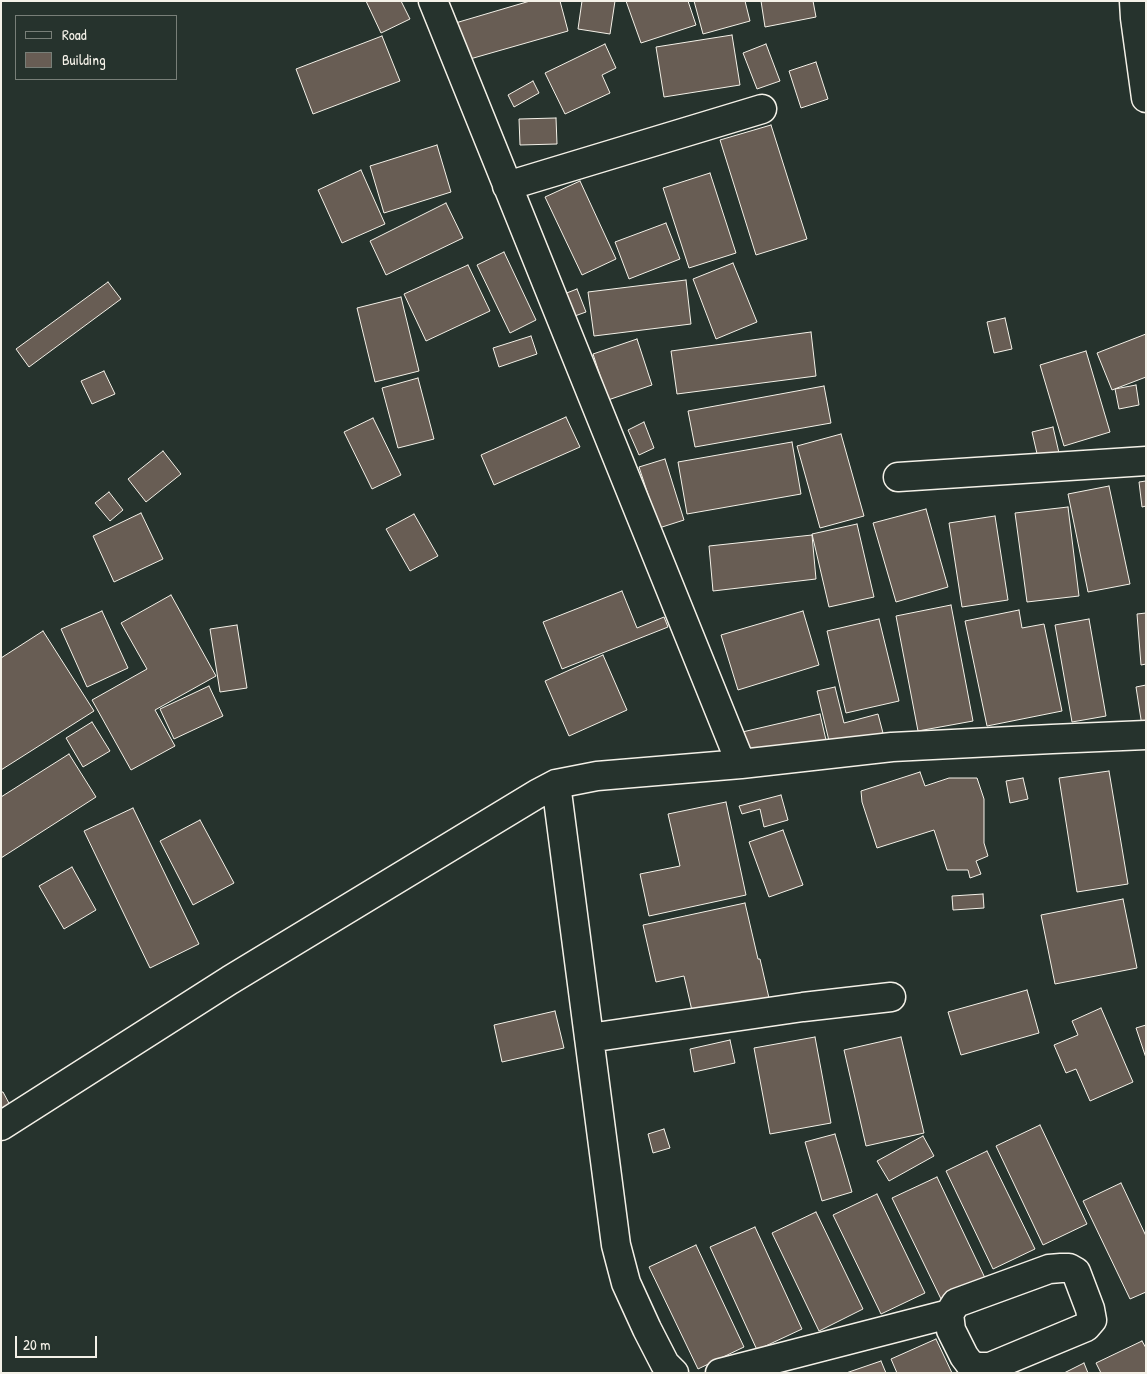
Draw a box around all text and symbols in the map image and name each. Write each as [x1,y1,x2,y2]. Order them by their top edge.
legend [15,15,178,80]
text: Road [62,24,87,45]
text: Building [62,49,106,70]
scale bar [18,1326,100,1358]
text: 20 m [23,1334,50,1355]

